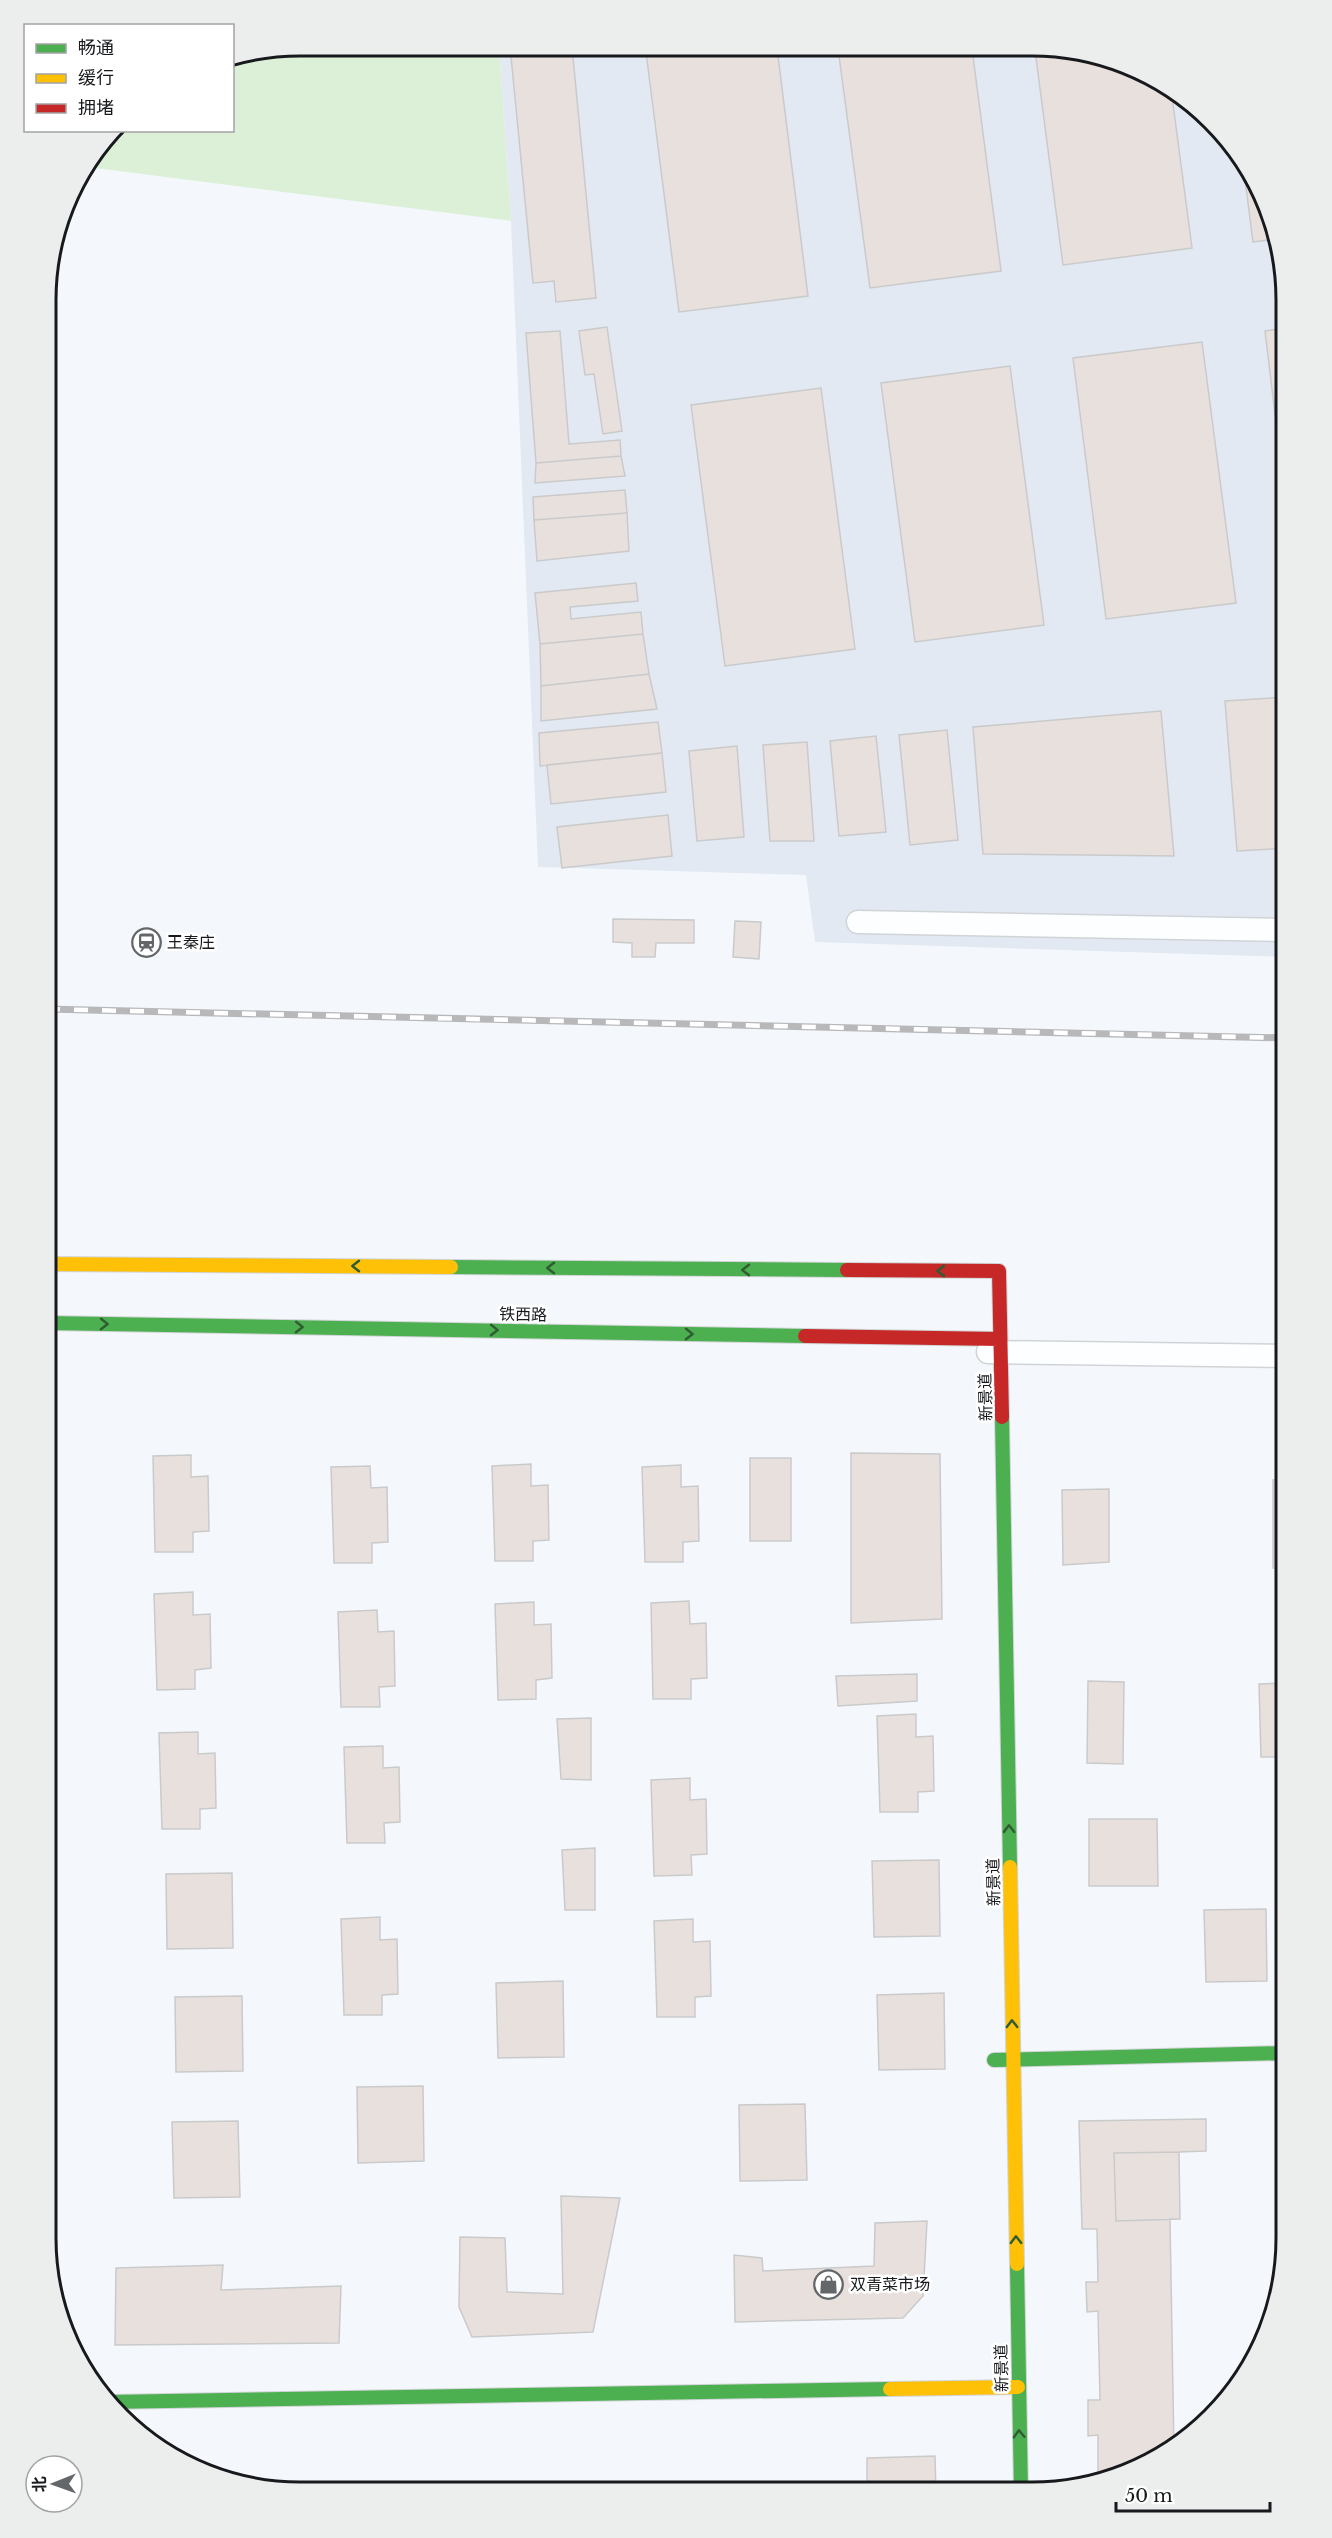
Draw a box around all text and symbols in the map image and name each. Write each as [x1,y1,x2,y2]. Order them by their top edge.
legend [24,24,234,132]
text: 畅通 [78,37,114,59]
text: 缓行 [78,67,114,89]
text: 拥堵 [78,97,114,119]
station icon: 王秦庄 [130,926,162,958]
place label: 王秦庄 [167,932,215,952]
one-way arrow [352,1260,361,1272]
one-way arrow [546,1262,555,1274]
one-way arrow [741,1264,750,1276]
one-way arrow [936,1265,945,1277]
street label: 铁西路 [499,1304,547,1324]
one-way arrow [100,1317,109,1330]
one-way arrow [295,1321,304,1333]
one-way arrow [490,1324,499,1337]
one-way arrow [685,1328,694,1340]
street label: 新景道 [975,1373,995,1421]
one-way arrow [1003,1824,1015,1833]
street label: 新景道 [983,1858,1003,1906]
one-way arrow [1006,2019,1018,2028]
one-way arrow [1009,2235,1022,2244]
shop icon: 双青菜市场 [813,2268,845,2300]
place label: 双青菜市场 [850,2274,930,2294]
street label: 新景道 [991,2344,1011,2392]
one-way arrow [1013,2430,1026,2439]
north arrow [24,2454,84,2514]
scale bar [1116,2475,1270,2513]
text: 北 [29,2476,49,2492]
text: 50 m [1125,2485,1173,2507]

